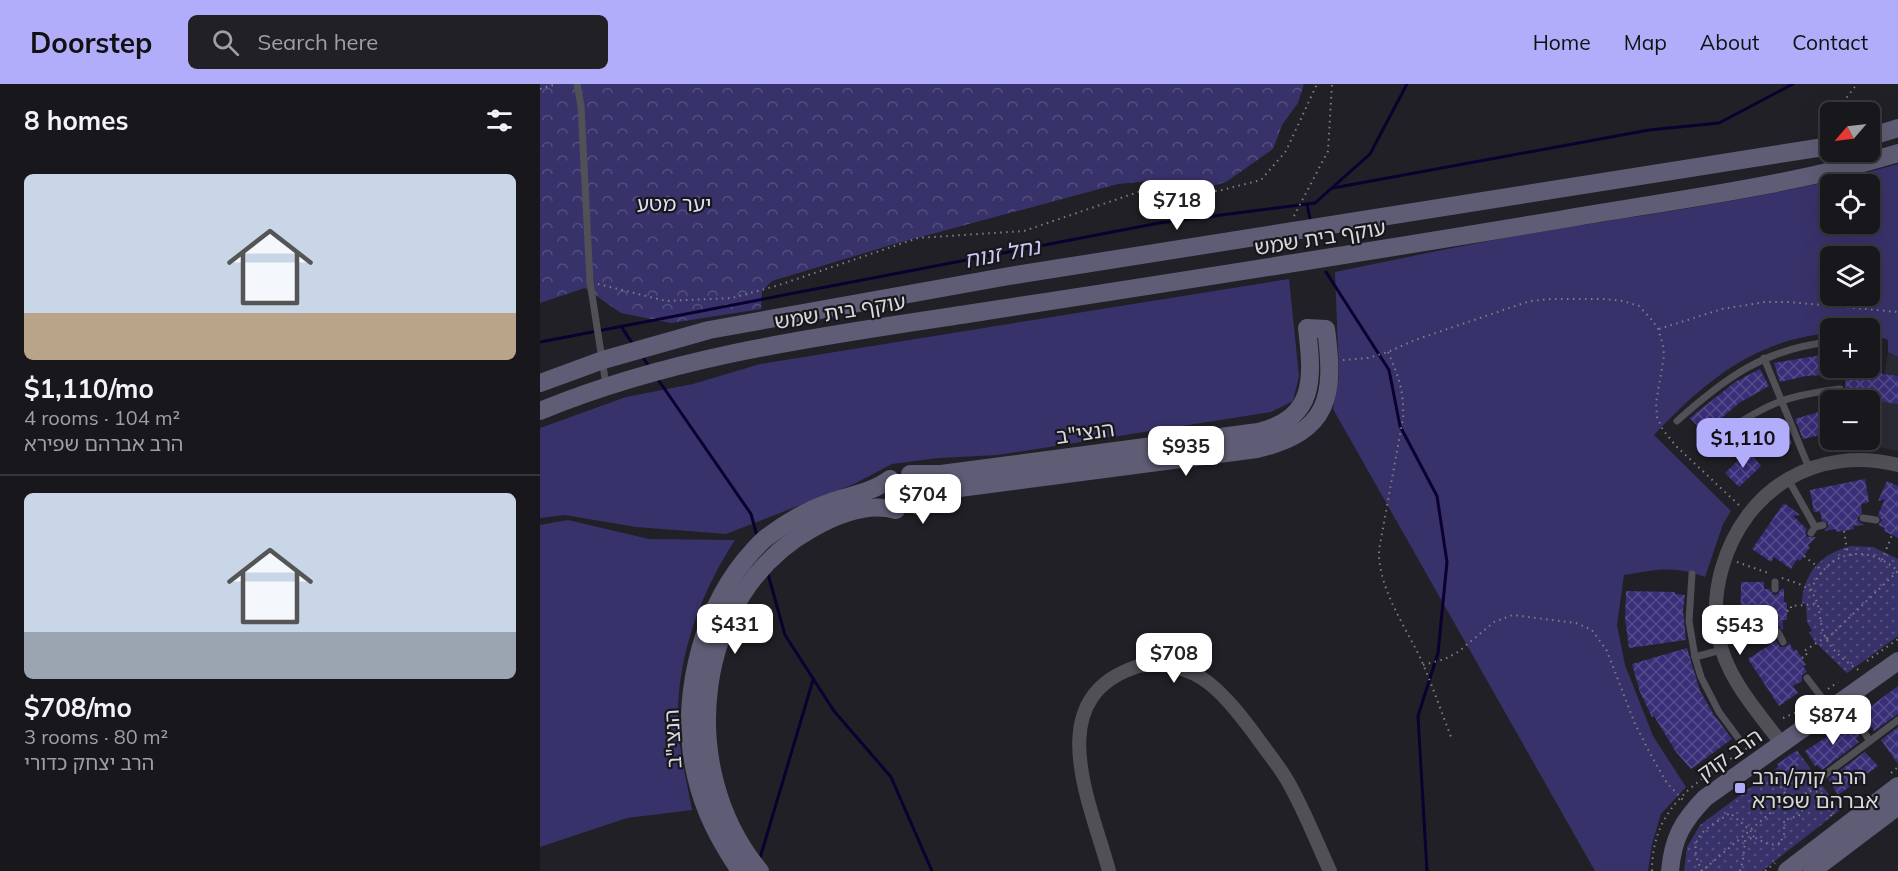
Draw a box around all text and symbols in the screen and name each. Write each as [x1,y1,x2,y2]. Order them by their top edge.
search box [188,15,608,69]
text: Doorstep [30,25,152,60]
icon: search [209,26,242,59]
text: Search here [257,28,378,56]
text: Home [1533,29,1591,55]
text: Map [1624,29,1667,55]
text: About [1700,29,1759,55]
text: Contact [1792,29,1868,55]
north arrow [1820,102,1880,162]
map controls [1820,102,1880,450]
text: 8 homes [24,104,128,137]
icon: filters [483,104,516,137]
button: locate [1820,174,1880,234]
pin: $718 [1141,180,1213,231]
text: $718 [1153,187,1201,212]
park label: יער מטע [637,190,711,216]
icon: home [216,213,324,321]
street label: עוקף בית שמש [1252,214,1388,260]
water label: נחל זנוח [962,232,1044,274]
button: layers [1820,246,1880,306]
street label: עוקף בית שמש [772,288,908,334]
button: + [1820,318,1880,378]
text: $1,110/mo [24,372,154,405]
button: − [1820,390,1880,450]
text: 4 rooms · 104 m² [24,405,180,430]
street label: הנצי"ב [1054,415,1116,449]
pin: $1,110 [1694,418,1792,469]
text: $1,110 [1711,425,1775,450]
pin: $935 [1150,426,1222,477]
text: הרב אברהם שפירא [24,431,183,456]
text: $935 [1162,433,1210,458]
pin: $704 [887,474,959,525]
text: $704 [899,481,947,506]
icon: home [216,532,324,640]
pin: $431 [699,604,771,655]
pin: $543 [1704,605,1776,656]
text: $431 [711,611,759,636]
text: $543 [1716,612,1764,637]
pin: $708 [1138,633,1210,684]
text: $708 [1150,640,1198,665]
text: $708/mo [24,691,132,724]
pin: $874 [1797,695,1869,746]
text: $874 [1809,702,1857,727]
street label: הנצי"ב [657,709,687,769]
street label: הרב קוק [1691,722,1767,786]
text: 3 rooms · 80 m² [24,724,168,749]
text: הרב יצחק כדורי [24,750,154,775]
place label: הרב קוק/הרב אברהם שפירא [1752,763,1879,813]
marker: הרב קוק/הרב אברהם שפירא [1733,781,1747,795]

